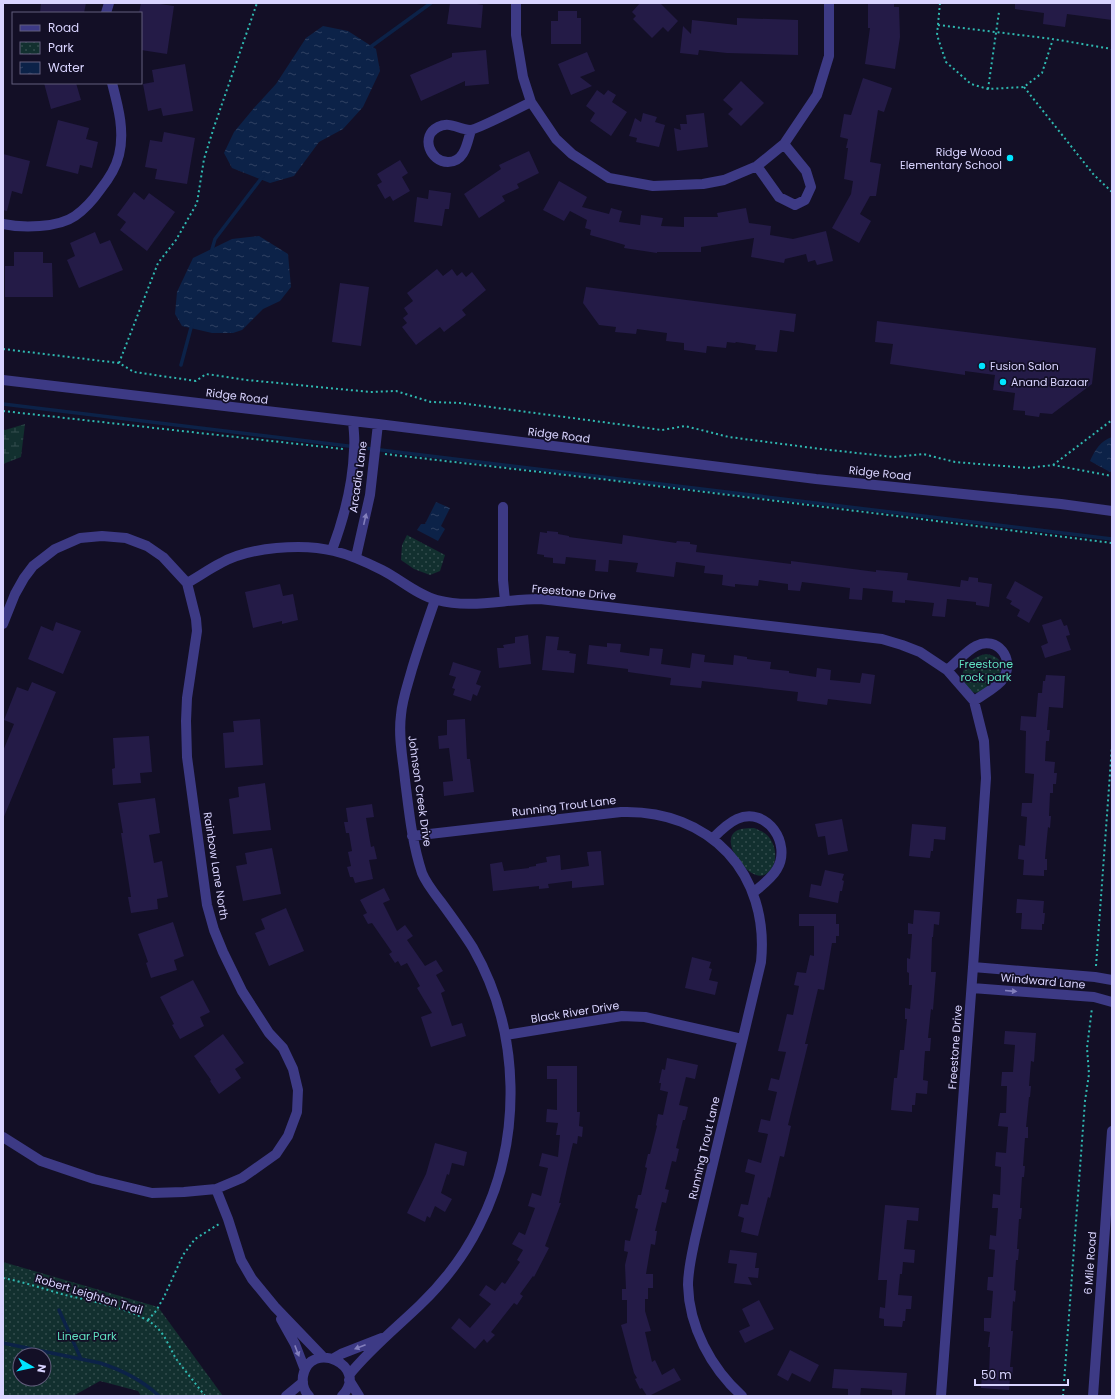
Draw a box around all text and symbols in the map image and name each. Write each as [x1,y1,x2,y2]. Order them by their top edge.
legend [12,12,142,84]
text: Road [48,19,79,36]
text: Park [48,39,75,56]
text: Water [48,59,85,76]
place label: Ridge Wood Elementary School [900,144,1002,173]
marker: Ridge Wood Elementary School [1005,153,1015,163]
place label: Fusion Salon [990,358,1059,374]
marker: Fusion Salon [977,361,987,371]
place label: Anand Bazaar [1011,374,1088,390]
marker: Anand Bazaar [998,377,1008,387]
street label: Ridge Road [205,384,269,408]
street label: Ridge Road [527,423,591,447]
street label: Arcadia Lane [345,440,371,514]
street label: Ridge Road [848,462,912,484]
one-way arrow [362,513,368,525]
street label: Freestone Drive [531,580,617,604]
park label: Freestone rock park [959,656,1013,685]
street label: Johnson Creek Drive [404,734,436,848]
street label: Running Trout Lane [511,792,617,820]
street label: Rainbow Lane North [200,811,232,921]
street label: Windward Lane [1000,969,1086,993]
one-way arrow [1005,987,1017,994]
street label: Black River Drive [530,997,620,1027]
street label: Freestone Drive [944,1004,966,1090]
street label: Running Trout Lane [684,1095,724,1201]
street label: 6 Mile Road [1080,1231,1100,1295]
street label: Robert Leighton Trail [33,1270,145,1318]
park label: Linear Park [57,1328,117,1344]
one-way arrow [353,1344,365,1350]
one-way arrow [295,1345,301,1357]
north arrow [12,1347,52,1387]
scale bar [975,1361,1068,1387]
text: N [33,1363,50,1374]
text: 50 m [981,1366,1012,1383]

